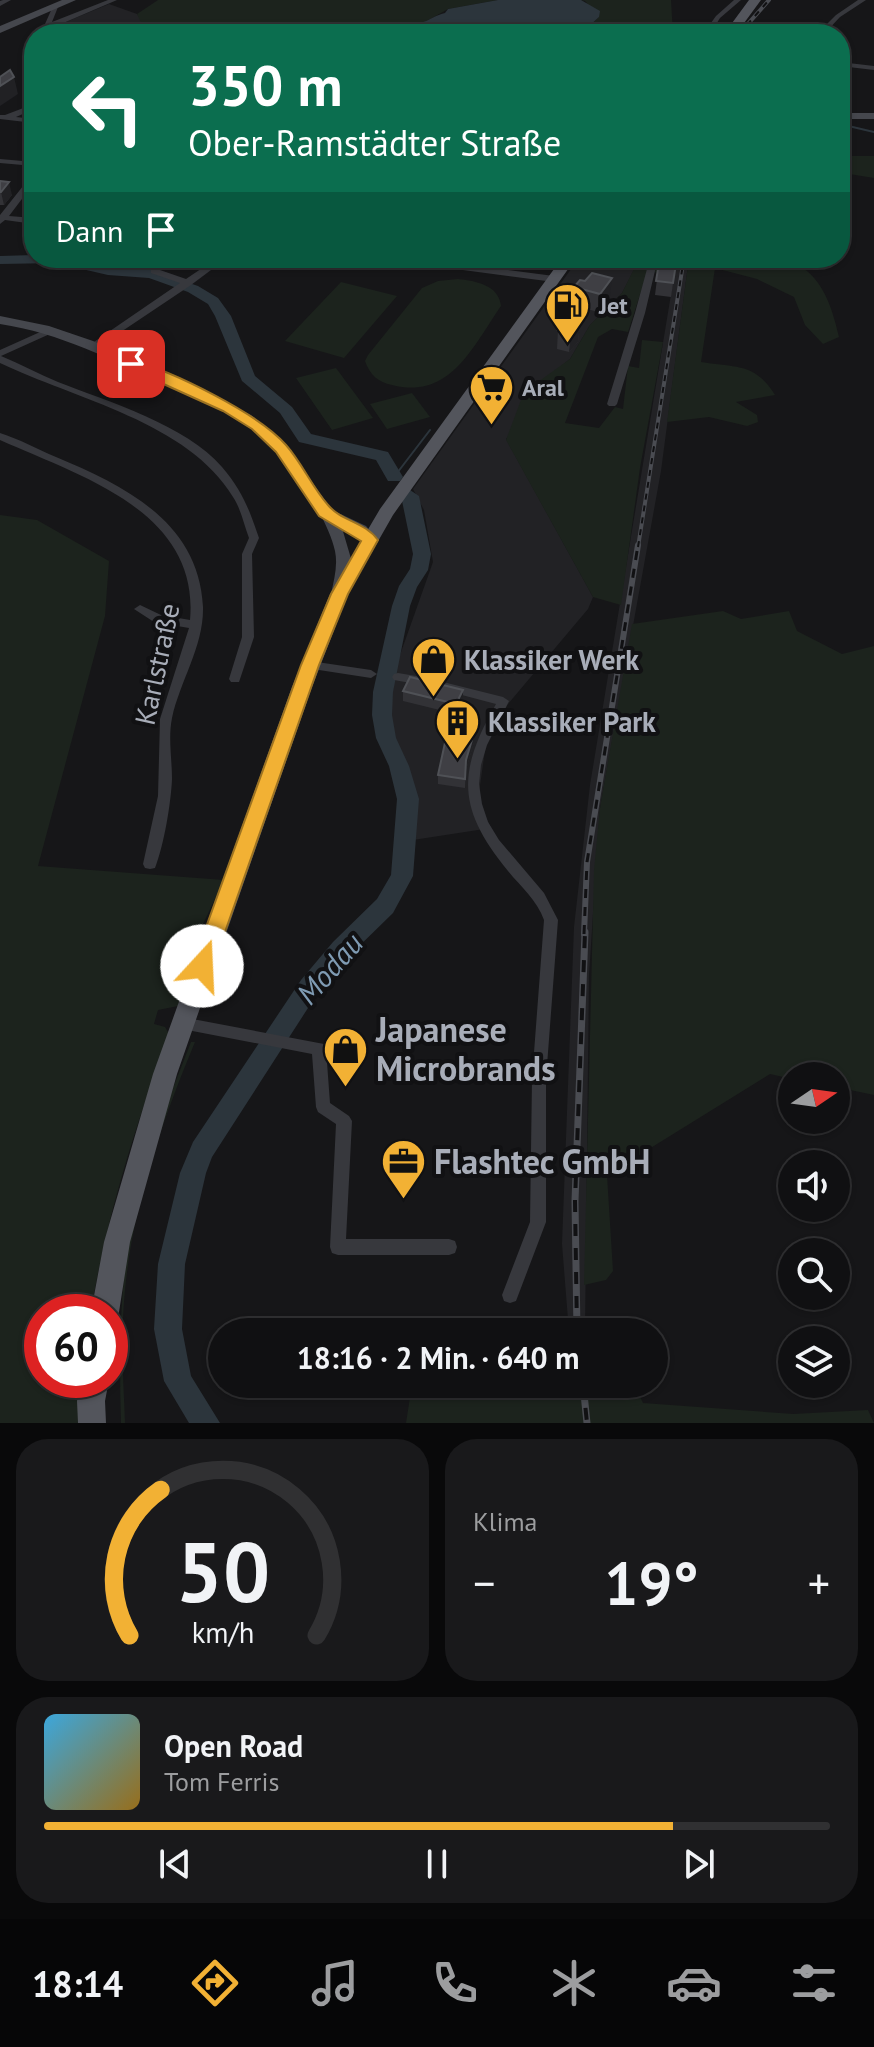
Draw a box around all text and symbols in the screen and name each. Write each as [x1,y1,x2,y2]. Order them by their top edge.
text: 350 m [188,49,343,121]
icon: left [56,56,160,160]
text: Ober-Ramstädter Straße [188,119,561,166]
icon: arrive [139,208,183,252]
text: Dann [56,211,123,250]
fuel station icon: Jet [544,282,592,345]
place label: Jet [598,290,628,321]
pin [97,330,165,398]
icon: arrive [109,342,153,386]
supermarket icon: Aral [467,364,515,427]
place label: Aral [522,372,565,403]
street label: Karlstraße [126,600,187,728]
shop icon: Klassiker Werk [409,636,457,699]
place label: Klassiker Werk [464,641,639,678]
building icon: Klassiker Park [433,698,481,761]
place label: Klassiker Park [488,703,656,740]
position arrow [160,924,244,1008]
water label: Modau [287,924,371,1012]
place label: Japanese Microbrands [375,1007,556,1090]
shop icon: Japanese Microbrands [321,1026,369,1089]
north arrow [778,1062,850,1134]
map controls [778,1062,850,1398]
office icon: Flashtec GmbH [379,1138,427,1201]
place label: Flashtec GmbH [434,1139,650,1183]
button: sound [778,1150,850,1222]
button: search [778,1238,850,1310]
speed limit sign: 60 [24,1294,128,1398]
button: layers [778,1326,850,1398]
text: 18:16 · 2 Min. · 640 m [297,1338,579,1377]
text: Klima [473,1505,537,1538]
text: 50 [175,1517,270,1625]
text: 19° [604,1544,699,1622]
text: − [473,1554,495,1611]
text: + [808,1554,830,1611]
text: km/h [191,1614,254,1651]
text: Open Road [164,1726,303,1765]
text: Tom Ferris [164,1765,279,1798]
icon: previous [153,1842,197,1886]
icon: pause [415,1842,459,1886]
icon: next [677,1842,721,1886]
icon: directions [187,1955,243,2011]
icon: music [307,1955,363,2011]
icon: phone [427,1955,483,2011]
icon: climate [546,1955,602,2011]
icon: car [666,1955,722,2011]
icon: filters [786,1955,842,2011]
text: 18:14 [32,1960,123,2007]

